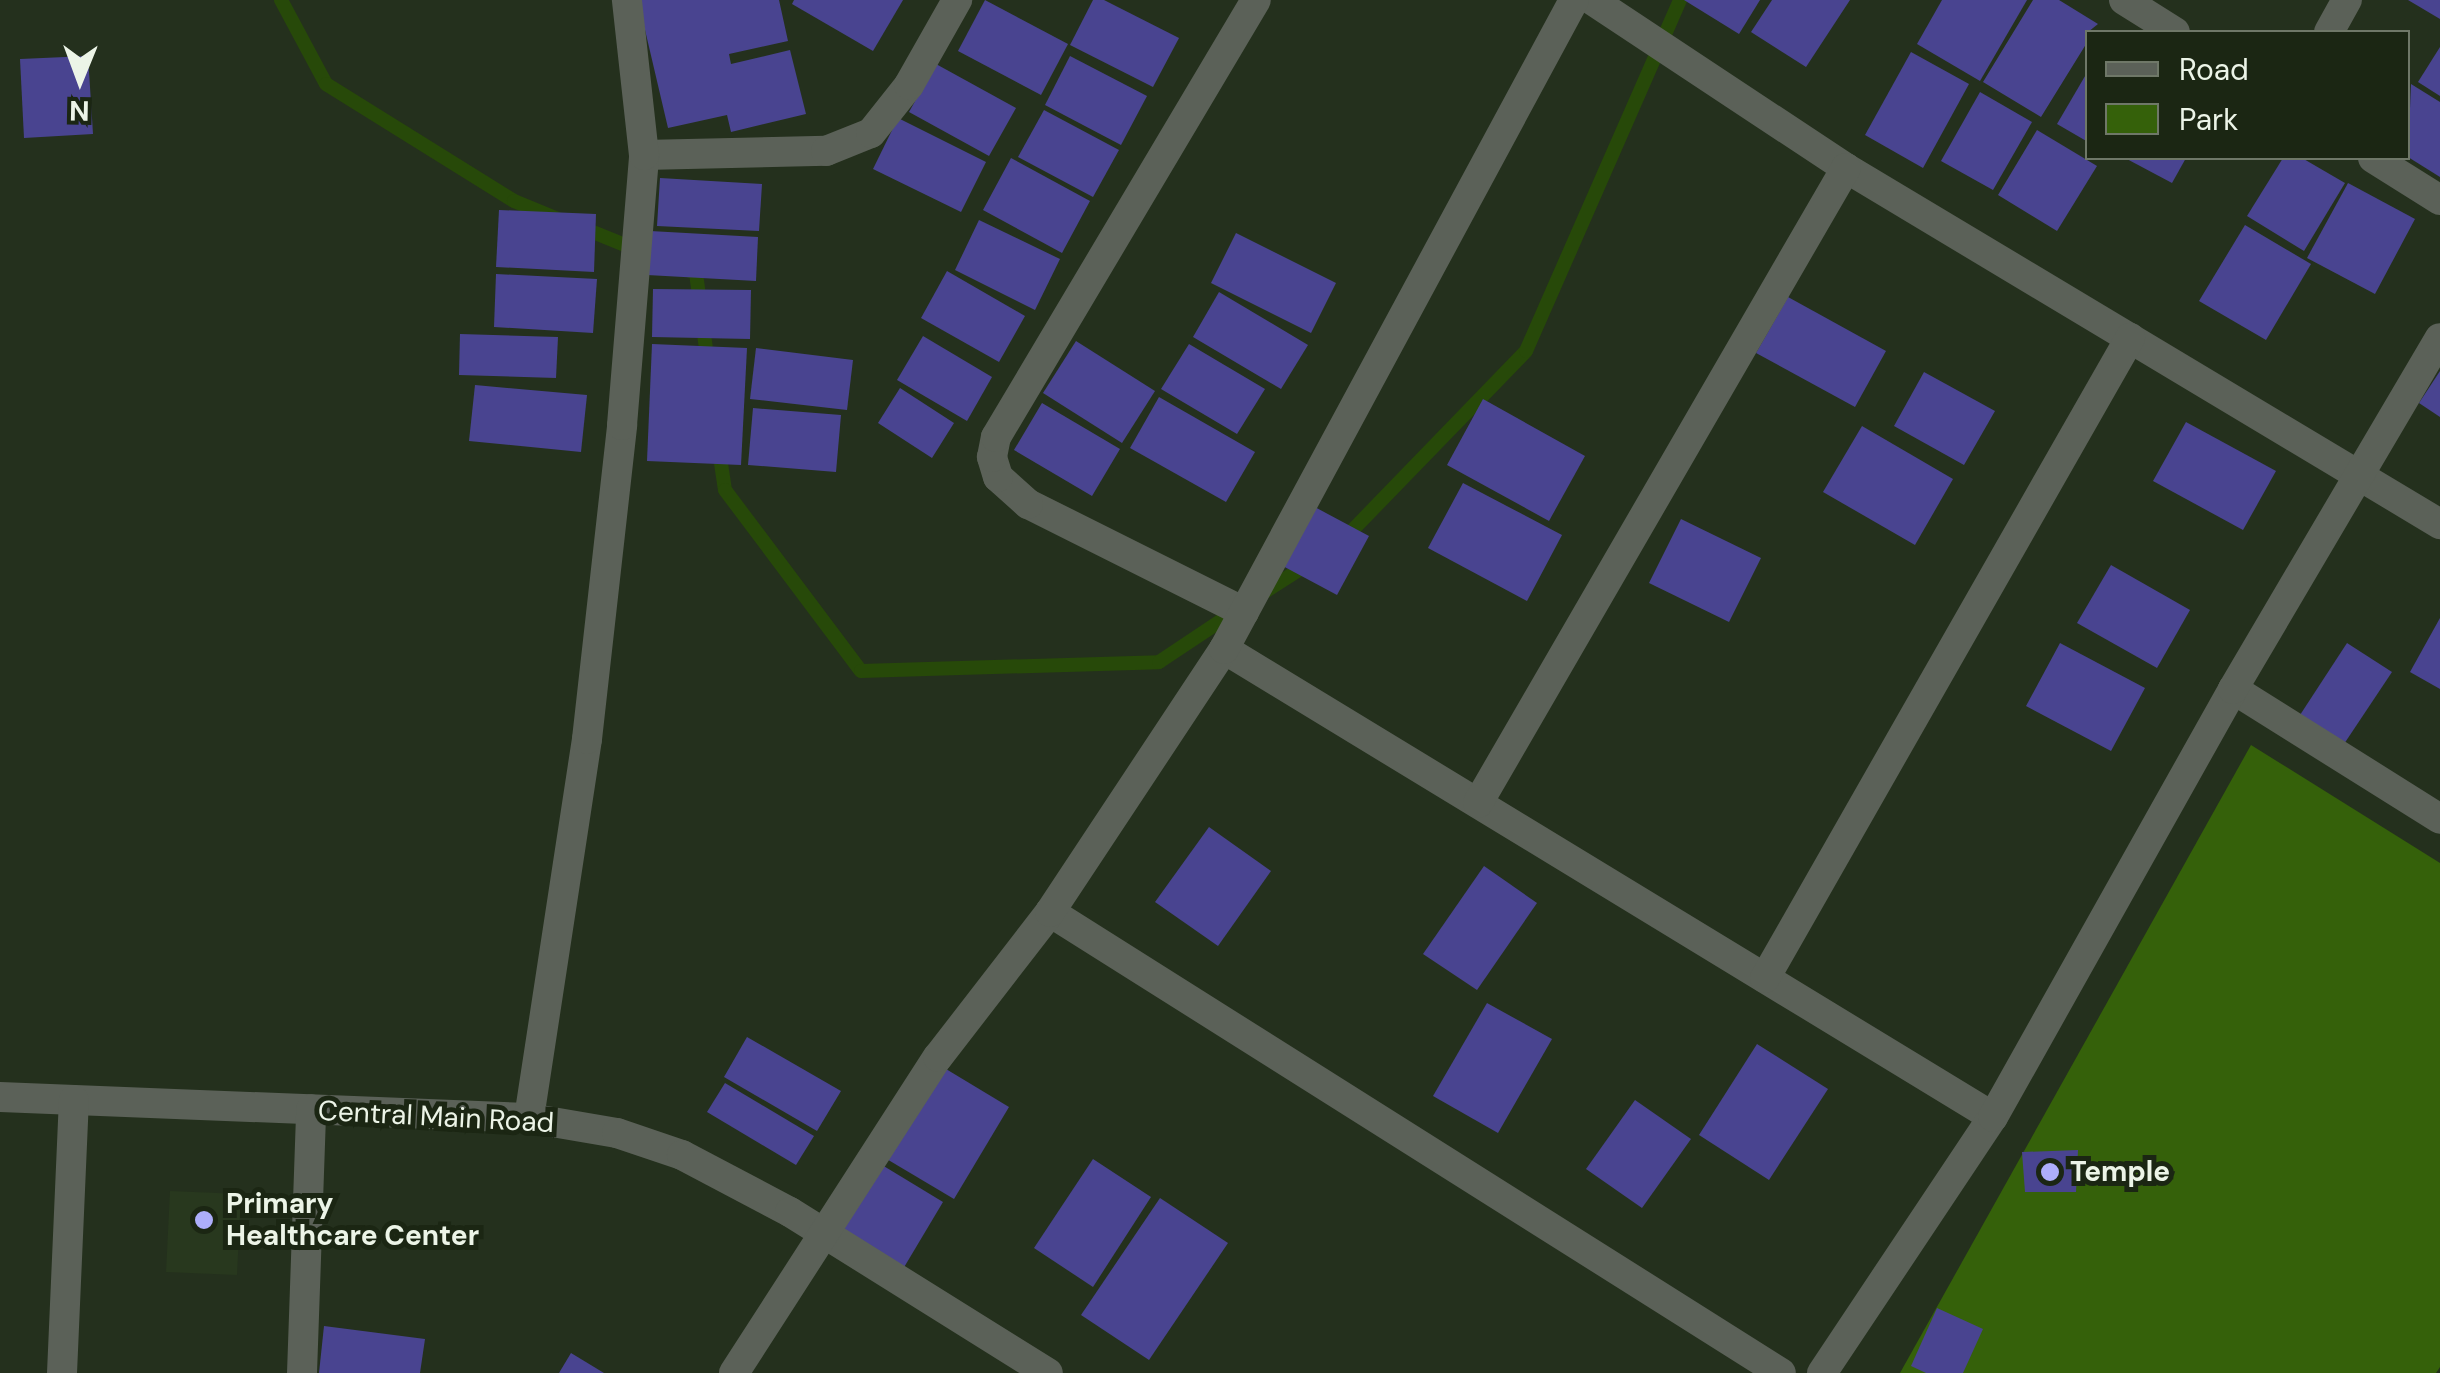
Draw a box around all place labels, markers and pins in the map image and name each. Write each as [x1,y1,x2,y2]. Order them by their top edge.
place label: Temple [2070,1155,2170,1189]
marker: Temple [2039,1161,2061,1183]
place label: Primary Healthcare Center [226,1187,479,1253]
marker: Primary Healthcare Center [191,1207,217,1233]

